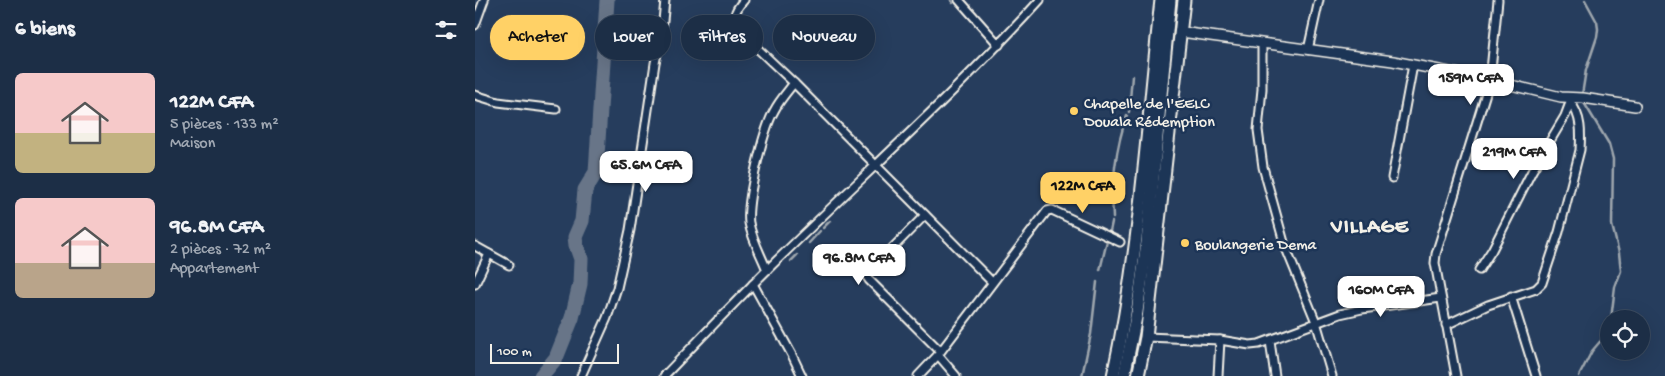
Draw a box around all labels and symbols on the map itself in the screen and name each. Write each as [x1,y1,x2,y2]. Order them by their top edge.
pin: 159M CFA [1419,64,1523,106]
place label: Chapelle de l'EELC Douala Rédemption [1083,96,1215,133]
marker: Chapelle de l'EELC Douala Rédemption [1068,105,1080,117]
pin: 219M CFA [1462,138,1566,180]
pin: 65.6M CFA [589,150,703,193]
pin: 122M CFA [1031,172,1135,214]
district label: VILLAGE [1330,216,1410,241]
marker: Boulangerie Dema [1179,237,1191,249]
place label: Boulangerie Dema [1194,237,1318,256]
pin: 96.8M CFA [802,244,916,286]
pin: 160M CFA [1329,276,1433,318]
scale bar [490,341,619,364]

